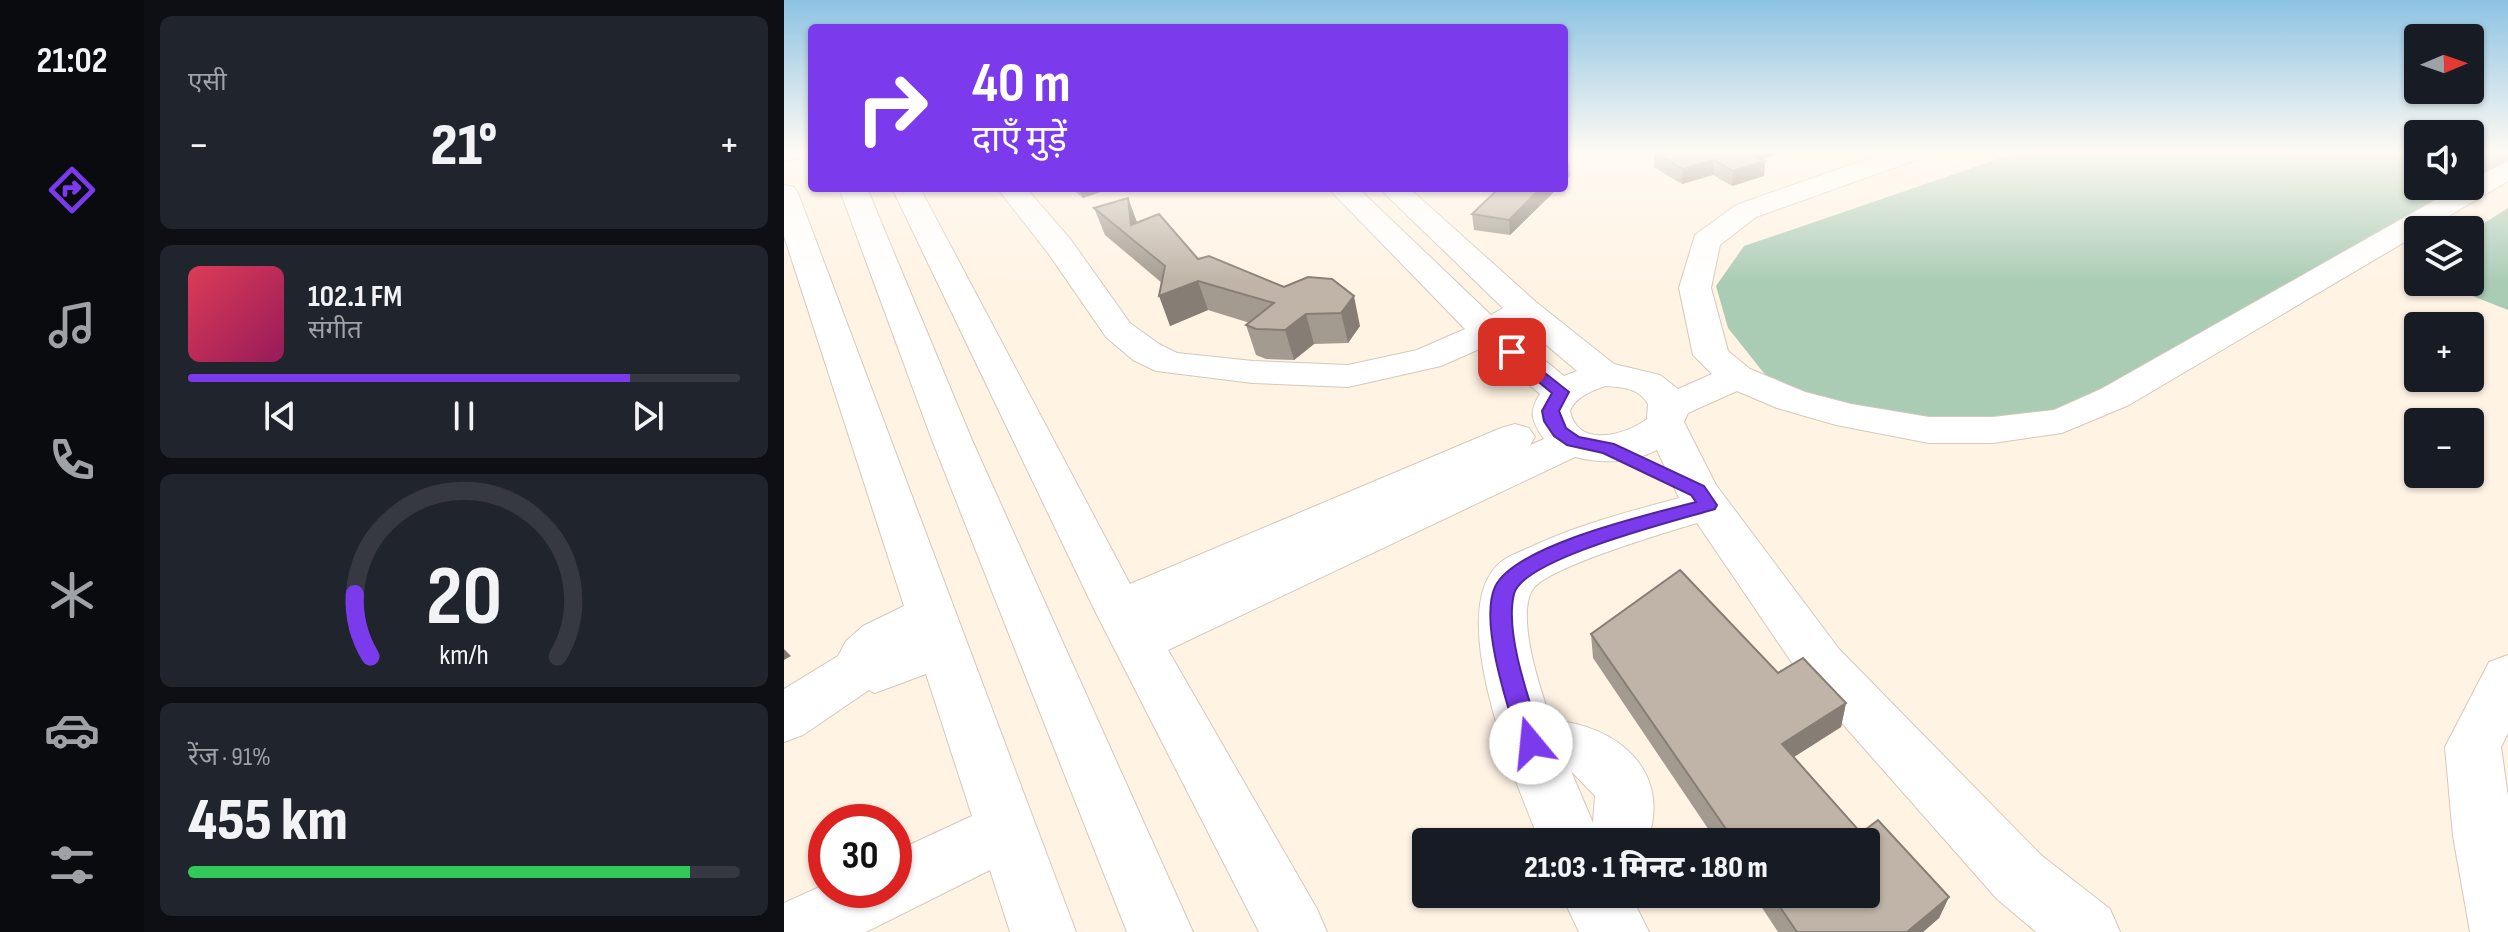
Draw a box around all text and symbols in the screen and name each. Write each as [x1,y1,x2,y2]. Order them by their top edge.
north arrow [2404,24,2484,104]
map controls [2404,24,2484,488]
text: 21:02 [37,40,107,83]
text: 40 m [972,51,1071,118]
icon: right [840,56,944,160]
text: एसी [188,67,227,98]
text: 21° [431,110,497,182]
text: − [188,119,210,172]
text: + [718,119,740,172]
text: दाएँ मुड़ें [972,119,1067,162]
button: sound [2404,120,2484,200]
icon: directions [44,162,100,218]
button: layers [2404,216,2484,296]
text: 102.1 FM [308,279,402,315]
icon: music [44,297,100,353]
button: + [2404,312,2484,392]
text: संगीत [308,315,362,346]
pin [1478,318,1546,386]
icon: arrive [1490,330,1534,374]
icon: previous [258,394,302,438]
icon: pause [442,394,486,438]
icon: next [626,394,670,438]
button: − [2404,408,2484,488]
icon: phone [44,432,100,488]
text: 20 [426,547,502,647]
icon: climate [44,567,100,623]
text: km/h [439,638,489,673]
position arrow [1489,701,1573,785]
icon: car [44,702,100,758]
text: रेंज · 91% [188,742,271,773]
text: 455 km [188,785,348,857]
speed limit sign: 30 [808,804,912,908]
icon: filters [44,837,100,893]
text: 21:03 · 1 मिनट · 180 m [1524,850,1768,886]

